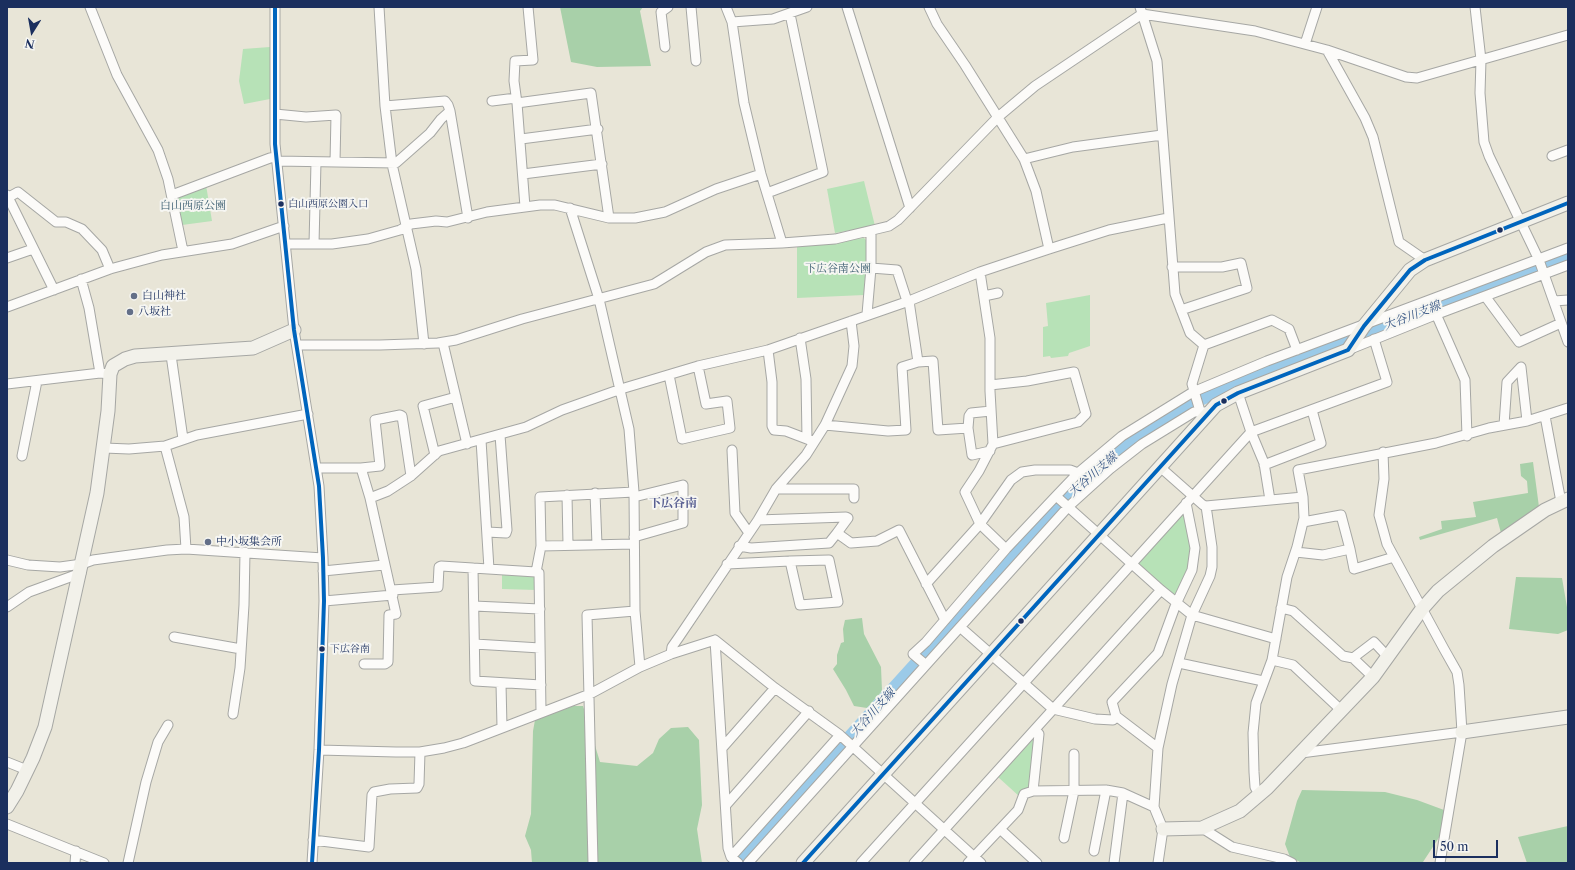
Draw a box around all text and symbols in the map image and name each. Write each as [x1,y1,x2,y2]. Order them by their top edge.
north arrow [12,12,52,52]
text: N [24,36,36,52]
place label: 白山西原公園入口 [288,198,368,210]
park label: 白山西原公園 [160,199,226,213]
marker: 白山西原公園入口 [276,199,286,209]
unlabelled marker [1495,225,1505,235]
park label: 下広谷南公園 [805,262,871,276]
place label: 白山神社 [142,289,186,303]
marker: 白山神社 [129,291,139,301]
water label: 大谷川支線 [1381,299,1443,333]
place label: 八坂社 [138,305,171,319]
marker: 八坂社 [125,307,135,317]
unlabelled marker [1219,396,1229,406]
water label: 大谷川支線 [1066,450,1120,500]
district label: 下広谷南 [649,497,697,511]
place label: 中小坂集会所 [216,535,282,549]
marker: 中小坂集会所 [203,537,213,547]
unlabelled marker [1016,616,1026,626]
place label: 下広谷南 [330,643,370,655]
marker: 下広谷南 [317,644,327,654]
water label: 大谷川支線 [848,686,898,740]
scale bar [1435,832,1500,858]
text: 50 m [1440,839,1469,854]

